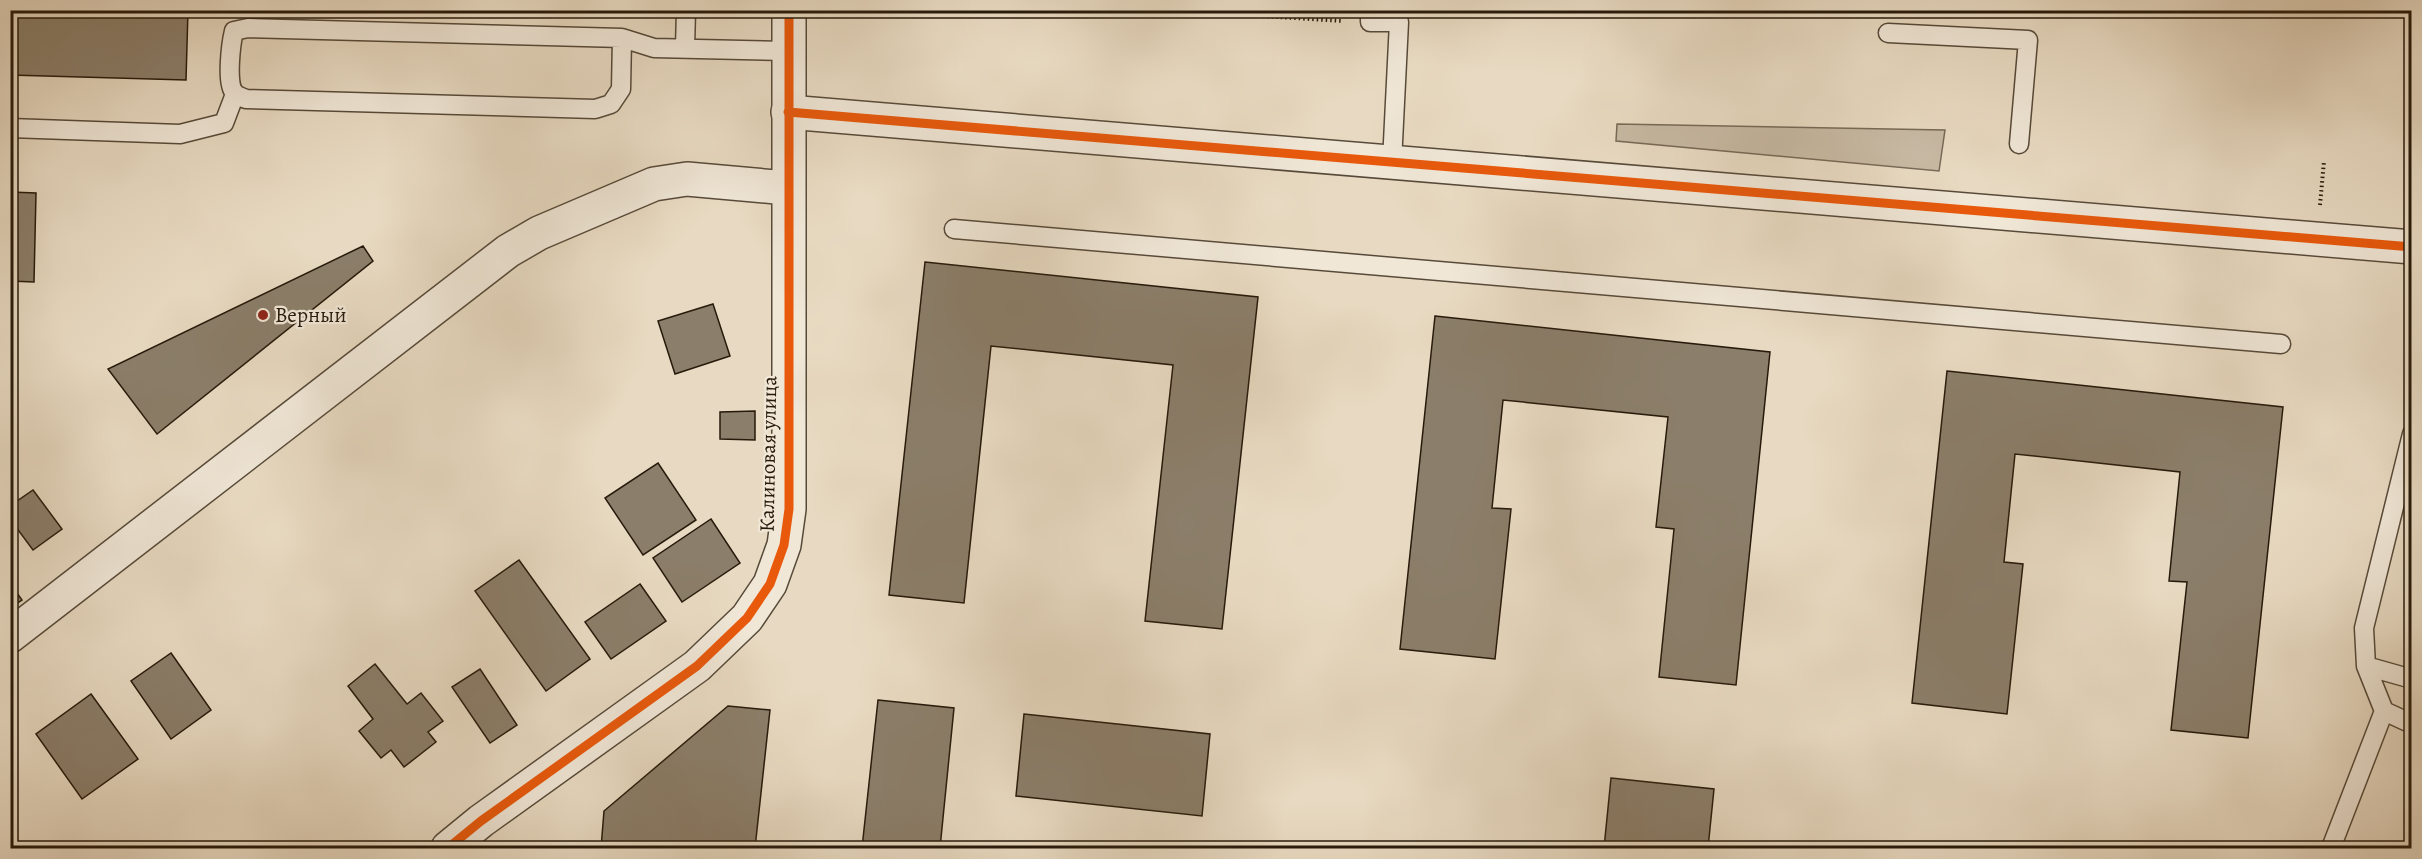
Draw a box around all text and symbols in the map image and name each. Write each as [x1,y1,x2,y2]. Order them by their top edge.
place label: Верный [275,301,346,329]
marker: Верный [256,308,270,322]
street label: Калиновая улица [753,375,783,532]

